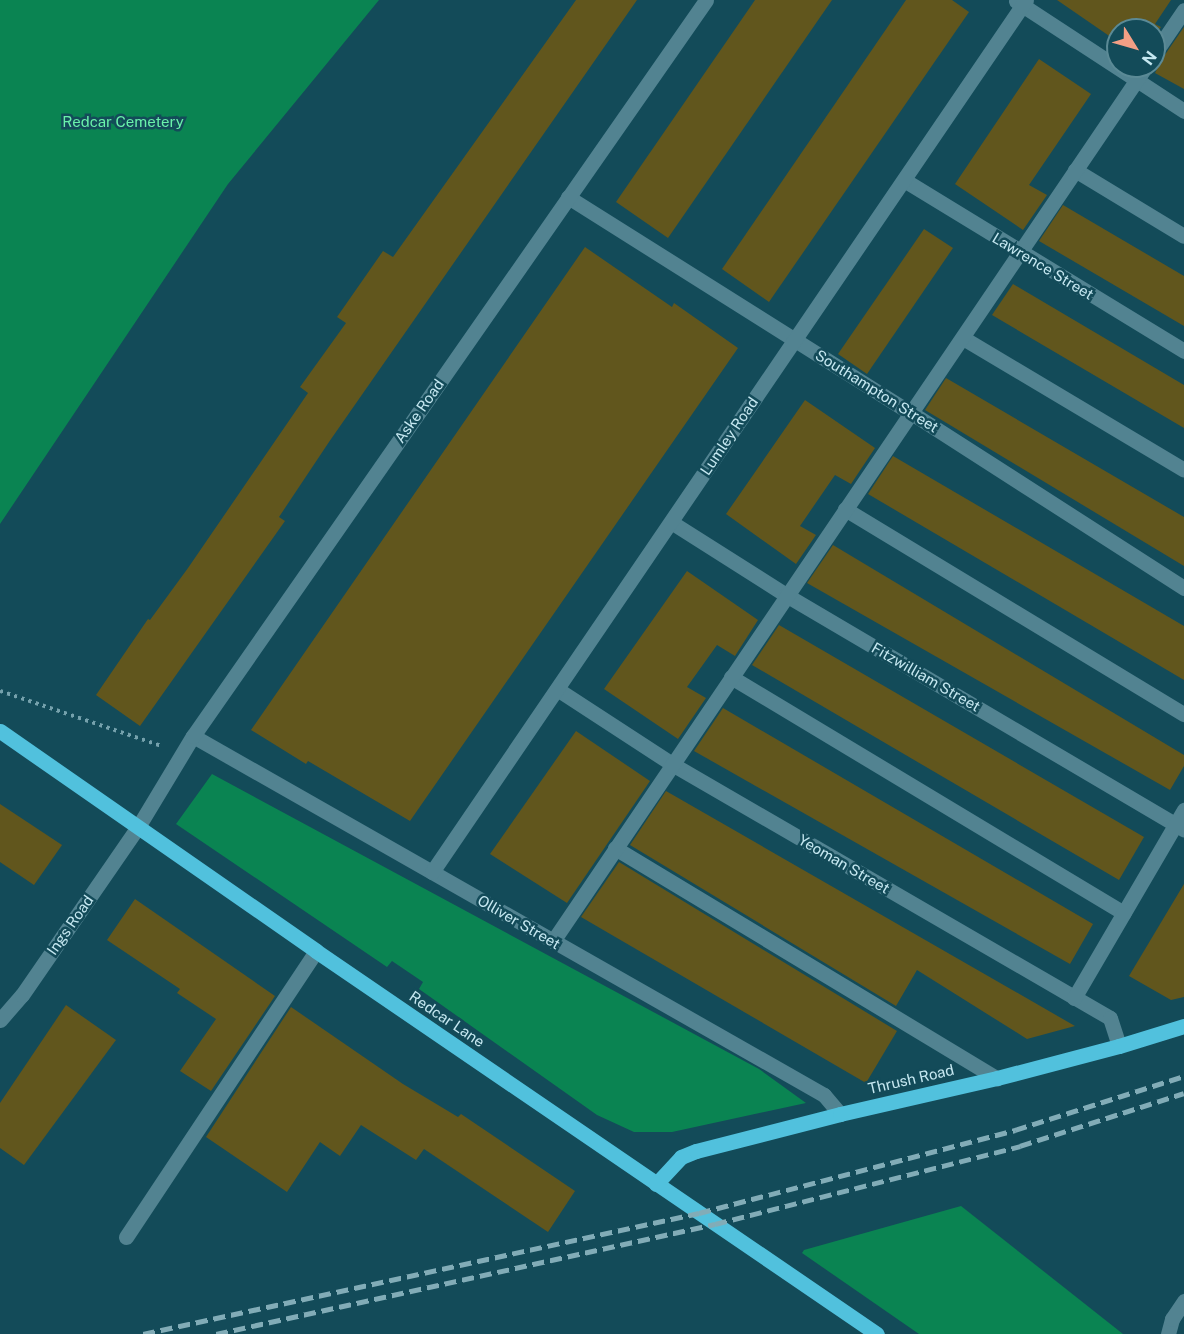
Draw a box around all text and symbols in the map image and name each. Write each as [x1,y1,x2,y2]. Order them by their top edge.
north arrow [1106,18,1166,78]
text: N [1138,47,1161,69]
park label: Redcar Cemetery [62,113,184,131]
street label: Lawrence Street [989,229,1097,303]
street label: Southampton Street [812,346,942,436]
street label: Aske Road [390,376,448,446]
street label: Lumley Road [696,394,762,478]
street label: Fitzwilliam Street [869,639,983,715]
street label: Yeoman Street [795,831,893,897]
street label: Olliver Street [474,891,564,953]
street label: Ings Road [43,892,97,958]
street label: Redcar Lane [406,987,488,1051]
street label: Thrush Road [866,1060,956,1098]

